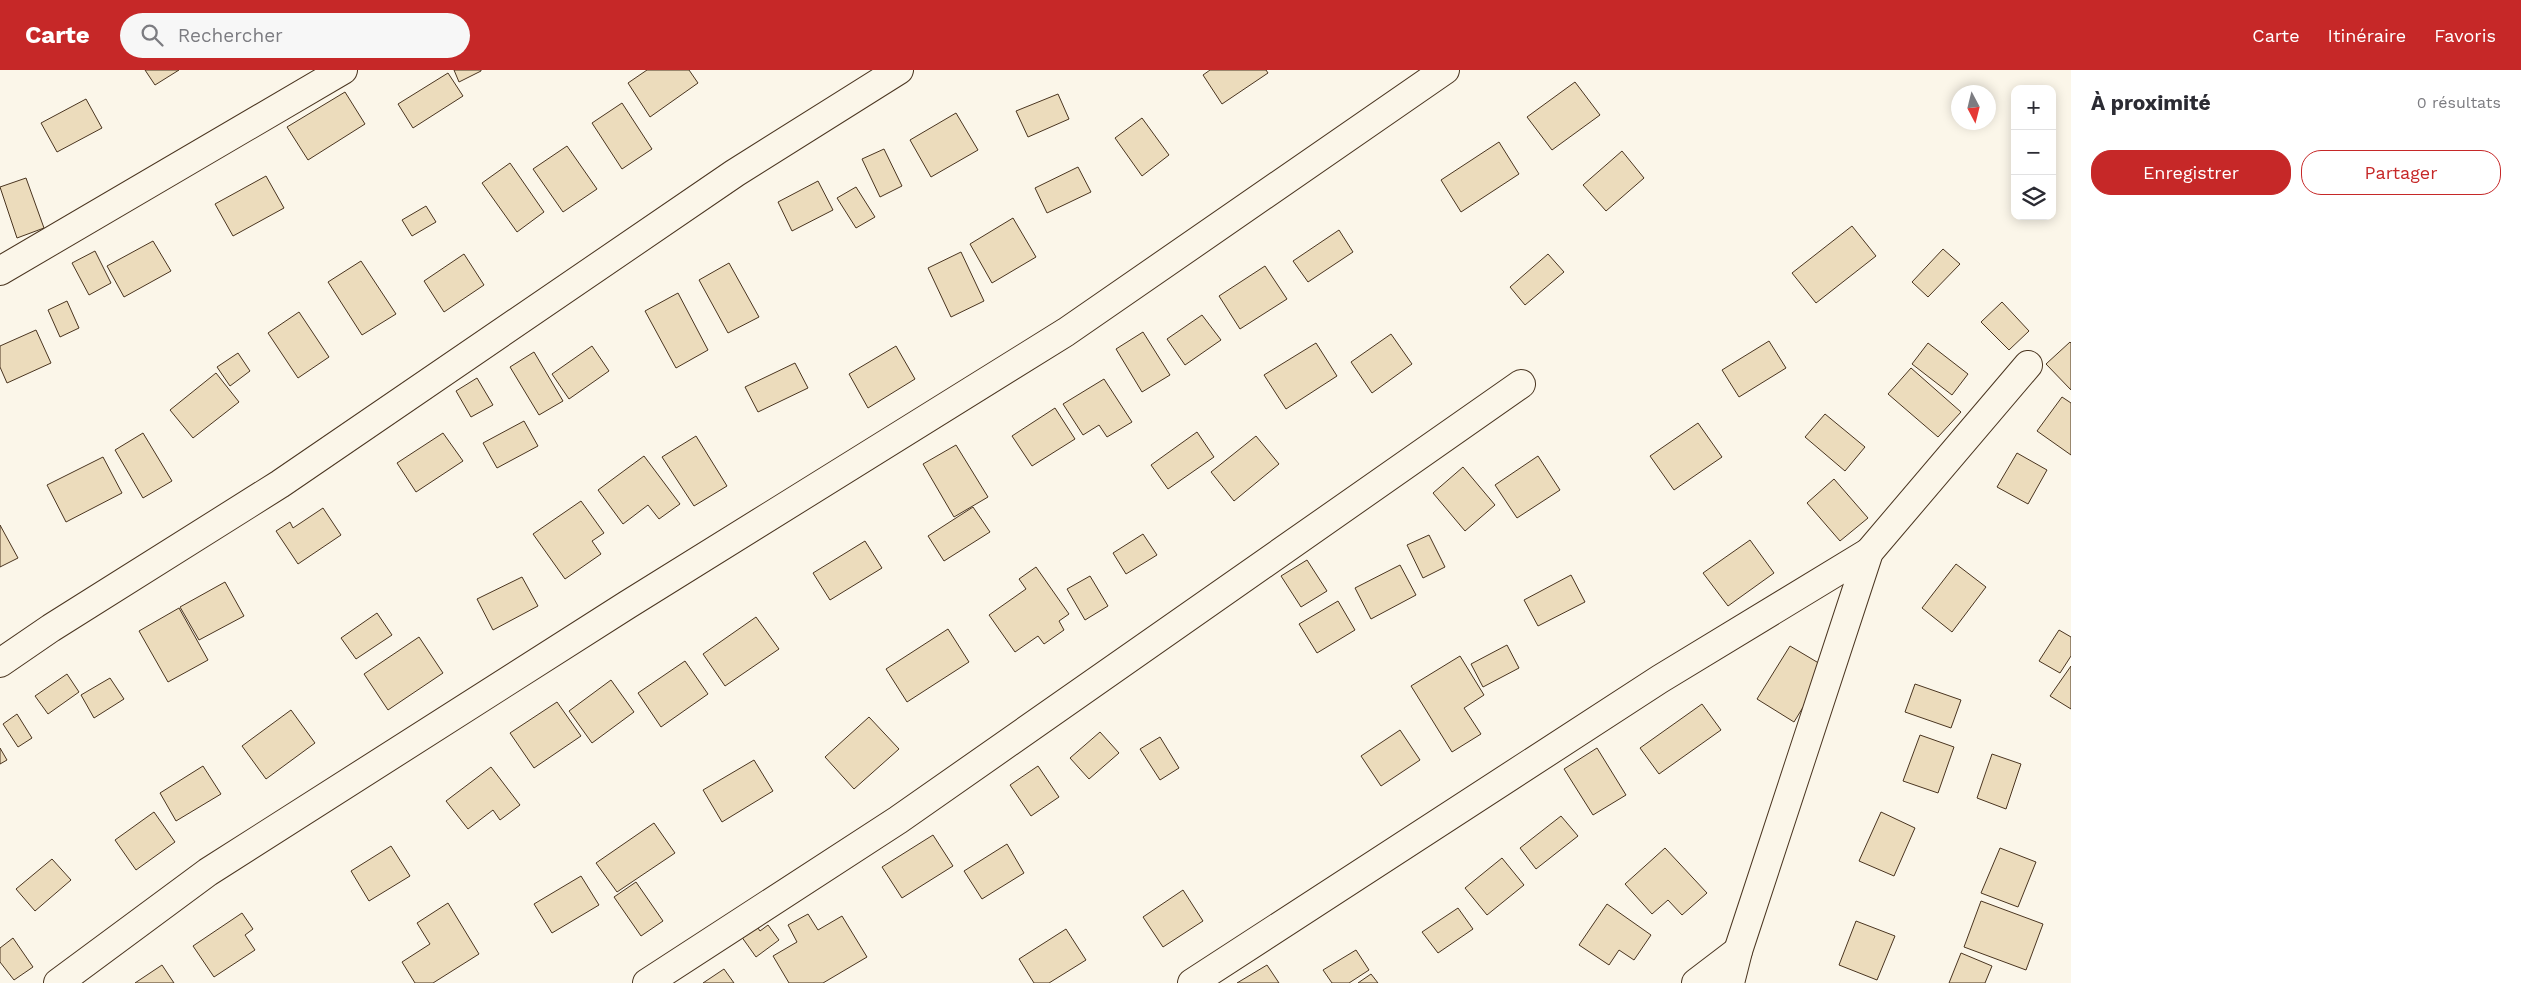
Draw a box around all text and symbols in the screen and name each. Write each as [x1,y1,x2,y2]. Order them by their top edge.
search box [120,13,470,58]
text: Carte [25,21,90,49]
icon: search [138,21,166,49]
text: Rechercher [178,24,283,47]
text: Carte [2252,25,2300,46]
text: Itinéraire [2328,25,2406,46]
text: Favoris [2434,25,2496,46]
north arrow [1951,85,1996,130]
map controls [2011,85,2056,220]
button: + [2011,85,2056,130]
text: À proximité [2091,90,2211,115]
text: 0 résultats [2417,93,2501,112]
button: − [2011,130,2056,175]
button: Enregistrer [2091,150,2291,195]
button: Partager [2301,150,2501,195]
button: layers [2011,175,2056,220]

